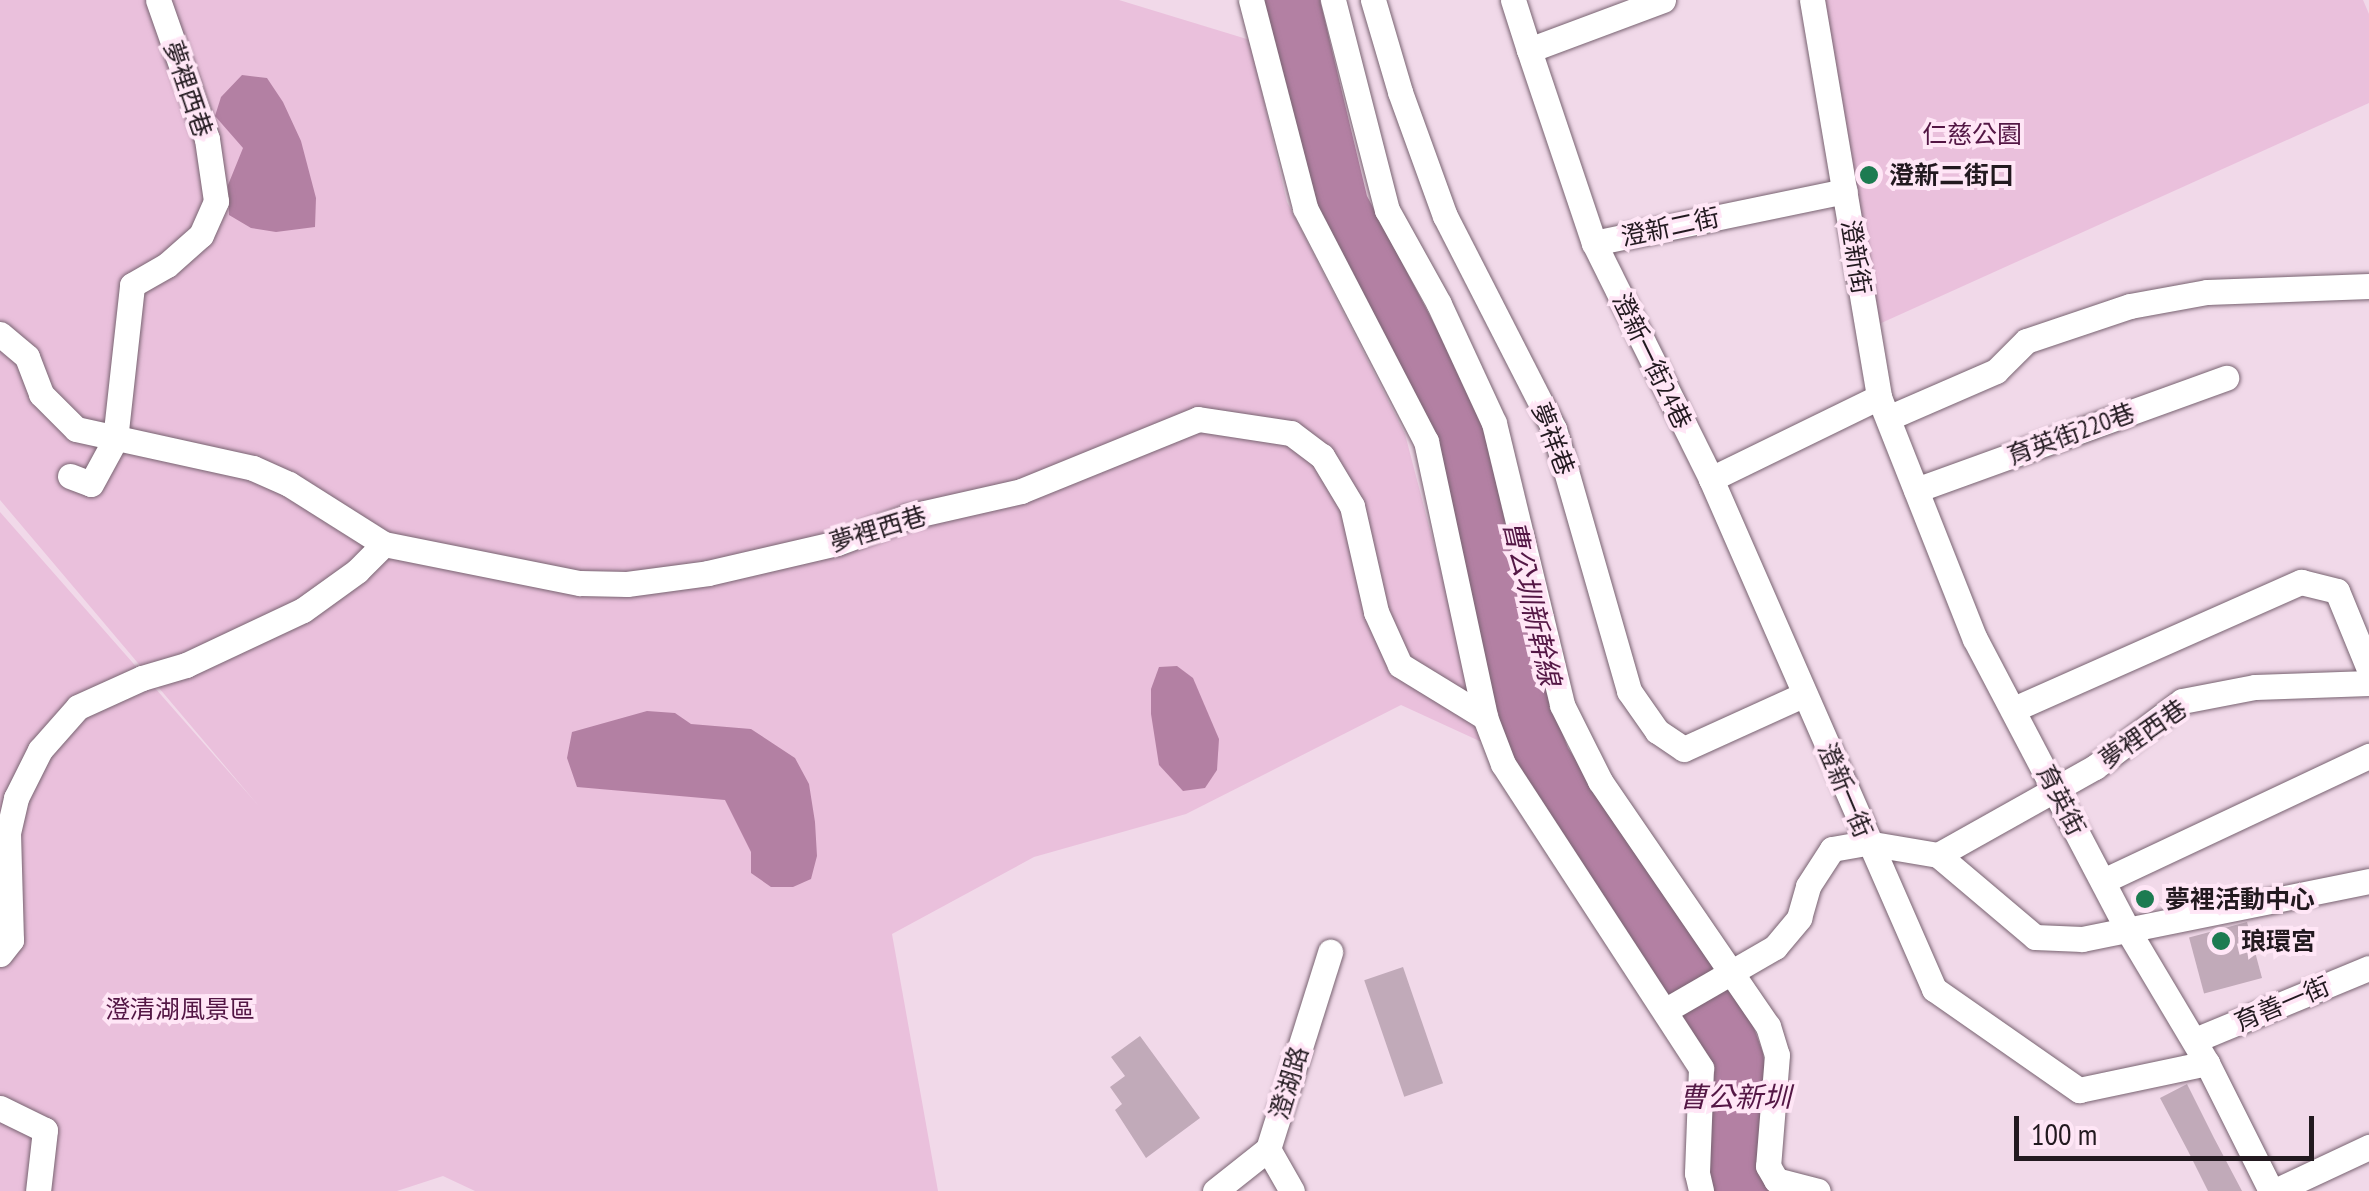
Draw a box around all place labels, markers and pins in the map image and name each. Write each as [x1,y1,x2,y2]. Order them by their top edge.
place label: 澄新二街口 [1889,160,2014,190]
marker: 澄新二街口 [1858,164,1880,186]
place label: 夢裡活動中心 [2165,884,2315,914]
marker: 夢裡活動中心 [2134,888,2156,910]
place label: 琅環宮 [2241,926,2316,956]
marker: 琅環宮 [2210,930,2232,952]

